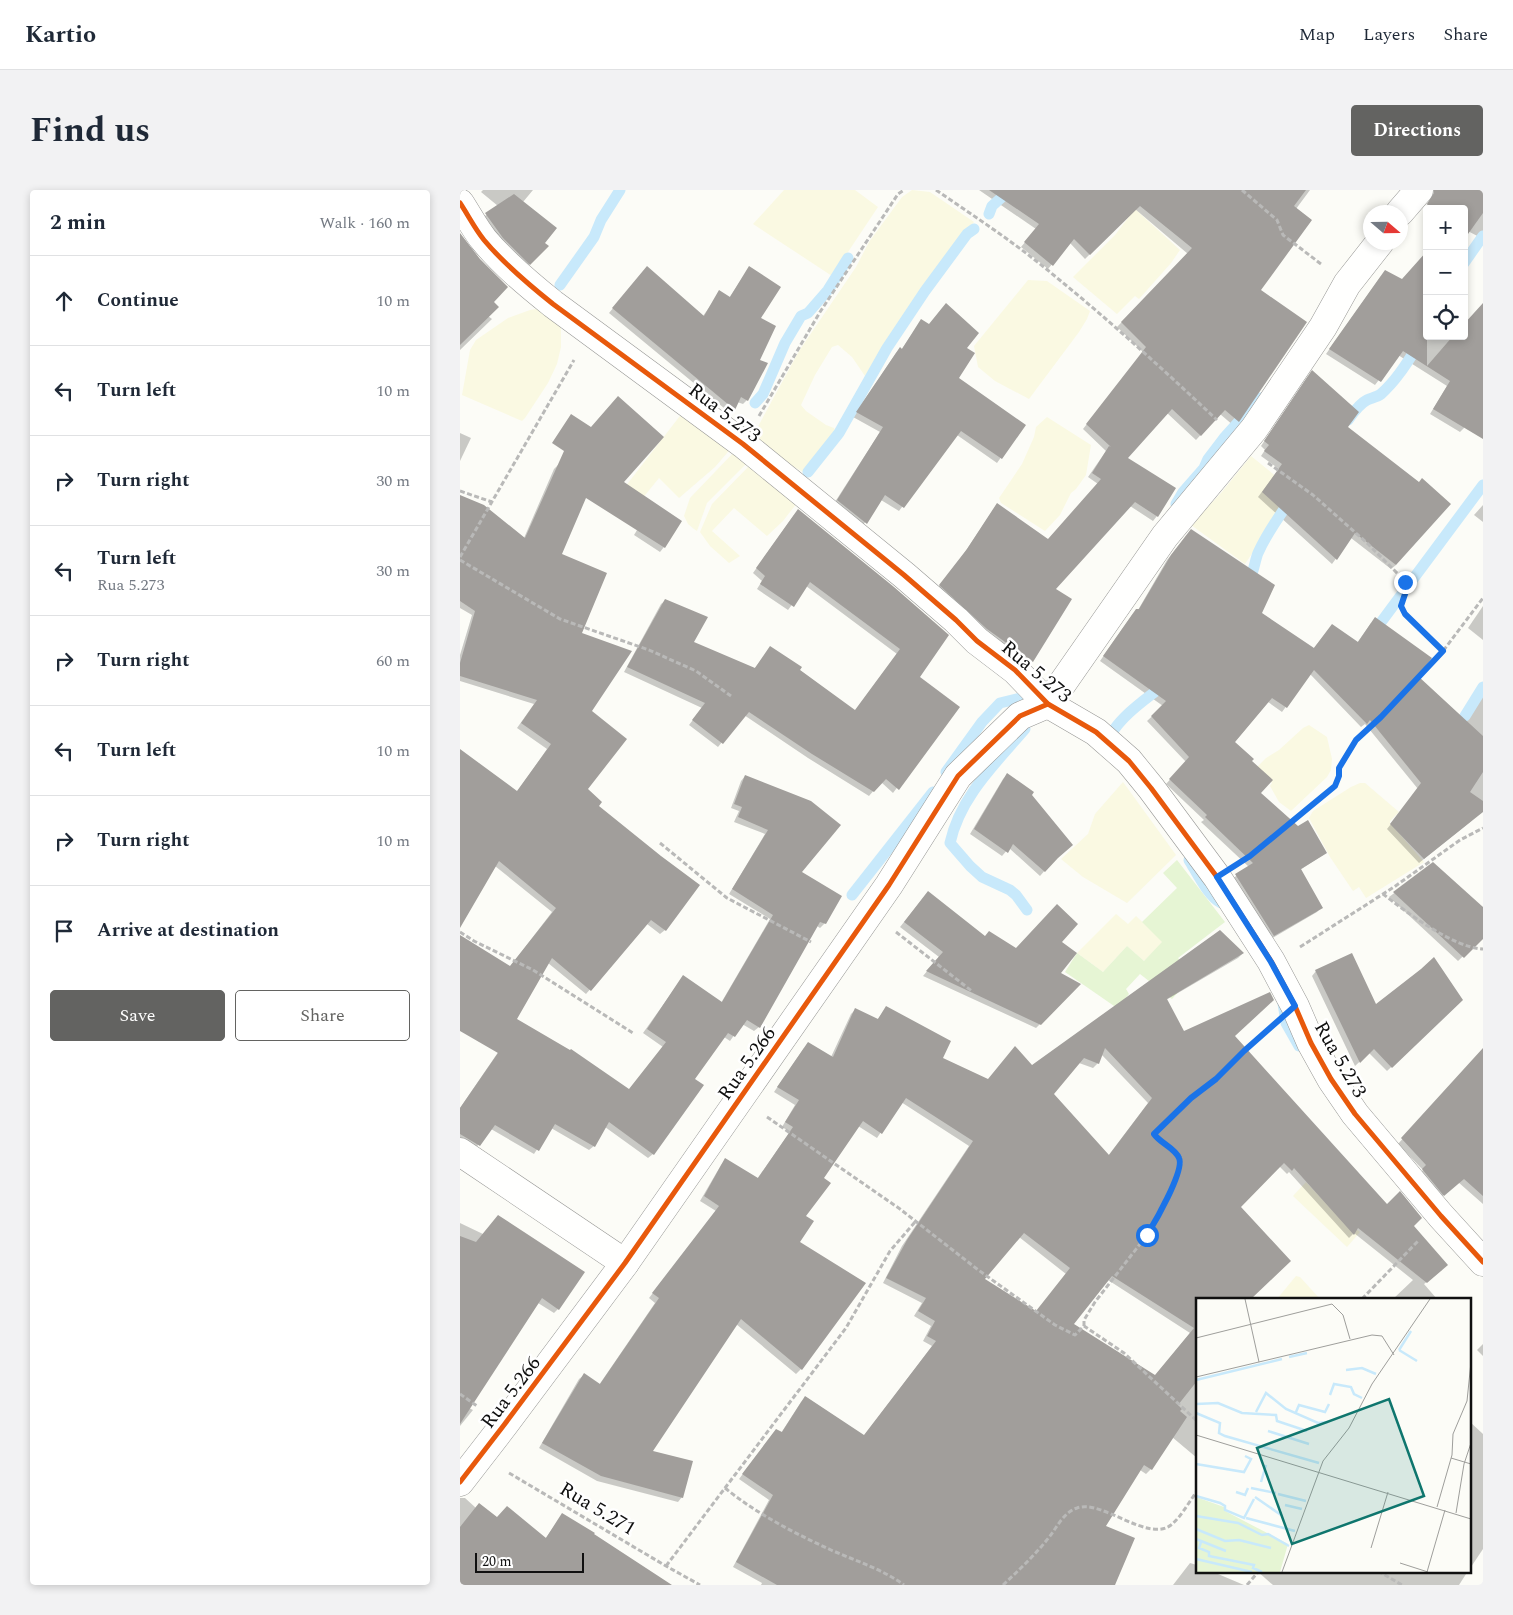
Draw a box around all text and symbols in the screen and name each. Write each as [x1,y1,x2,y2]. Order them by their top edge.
text: Kartio [25,17,96,53]
text: Map [1299,21,1335,48]
text: Layers [1363,21,1415,48]
text: Share [1443,21,1488,48]
text: Find us [30,104,150,157]
button: Directions [1351,105,1483,156]
north arrow [1363,205,1408,250]
map controls [1423,205,1468,340]
button: + [1423,205,1468,250]
text: 2 min [50,207,106,239]
text: Walk · 160 m [319,211,410,235]
button: − [1423,250,1468,295]
text: Continue [97,286,179,315]
icon: ahead [50,287,78,315]
text: 10 m [376,289,410,313]
button: locate [1423,295,1468,340]
street label: Rua 5.273 [682,375,767,450]
text: Turn left [97,376,176,405]
icon: left [50,377,78,405]
text: 10 m [376,379,410,403]
text: Turn right [97,466,190,495]
icon: right [50,467,78,495]
text: 30 m [376,469,410,493]
text: Turn left [97,544,176,573]
icon: left [50,557,78,585]
text: 30 m [376,559,410,583]
route end [1394,571,1417,594]
text: Rua 5.273 [97,573,164,597]
street label: Rua 5.273 [994,633,1078,710]
text: Turn right [97,646,190,675]
icon: right [50,647,78,675]
text: 60 m [376,649,410,673]
text: Turn left [97,736,176,765]
icon: left [50,737,78,765]
text: 10 m [376,739,410,763]
text: Turn right [97,826,190,855]
icon: right [50,827,78,855]
text: 10 m [376,829,410,853]
text: Arrive at destination [97,916,279,945]
icon: arrive [50,917,78,945]
button: Save [50,990,225,1041]
button: Share [235,990,410,1041]
street label: Rua 5.273 [1306,1016,1374,1103]
street label: Rua 5.266 [710,1020,783,1107]
route start [1136,1224,1159,1247]
inset map [1196,1298,1471,1572]
street label: Rua 5.266 [473,1350,548,1435]
street label: Rua 5.271 [554,1474,641,1543]
scale bar [475,1550,584,1573]
text: 20 m [482,1551,512,1572]

